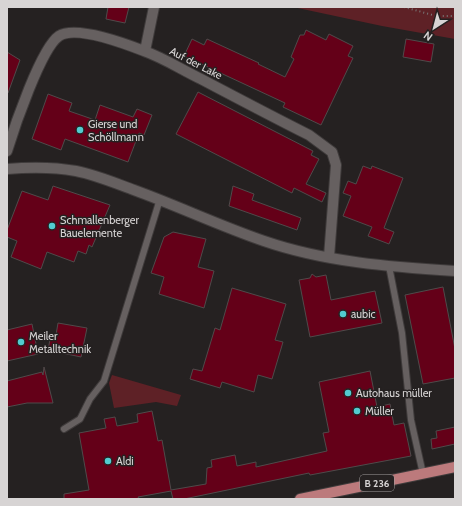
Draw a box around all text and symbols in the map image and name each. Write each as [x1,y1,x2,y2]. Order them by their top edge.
north arrow [414,8,454,48]
text: N [421,28,435,44]
street label: Auf der Lake [167,44,225,82]
place label: Gierse und Schöllmann [88,117,144,144]
marker: Gierse und Schöllmann [75,125,85,135]
place label: Schmallenberger Bauelemente [60,213,139,240]
marker: Schmallenberger Bauelemente [47,221,57,231]
place label: aubic [351,307,375,321]
marker: aubic [338,309,348,319]
place label: Meiler Metalltechnik [29,329,91,356]
marker: Meiler Metalltechnik [16,337,26,347]
place label: Autohaus müller [356,386,432,400]
marker: Autohaus müller [343,388,353,398]
place label: Müller [365,404,394,418]
marker: Müller [352,406,362,416]
place label: Aldi [116,454,134,468]
marker: Aldi [103,456,113,466]
road number: B 236 [360,475,394,491]

